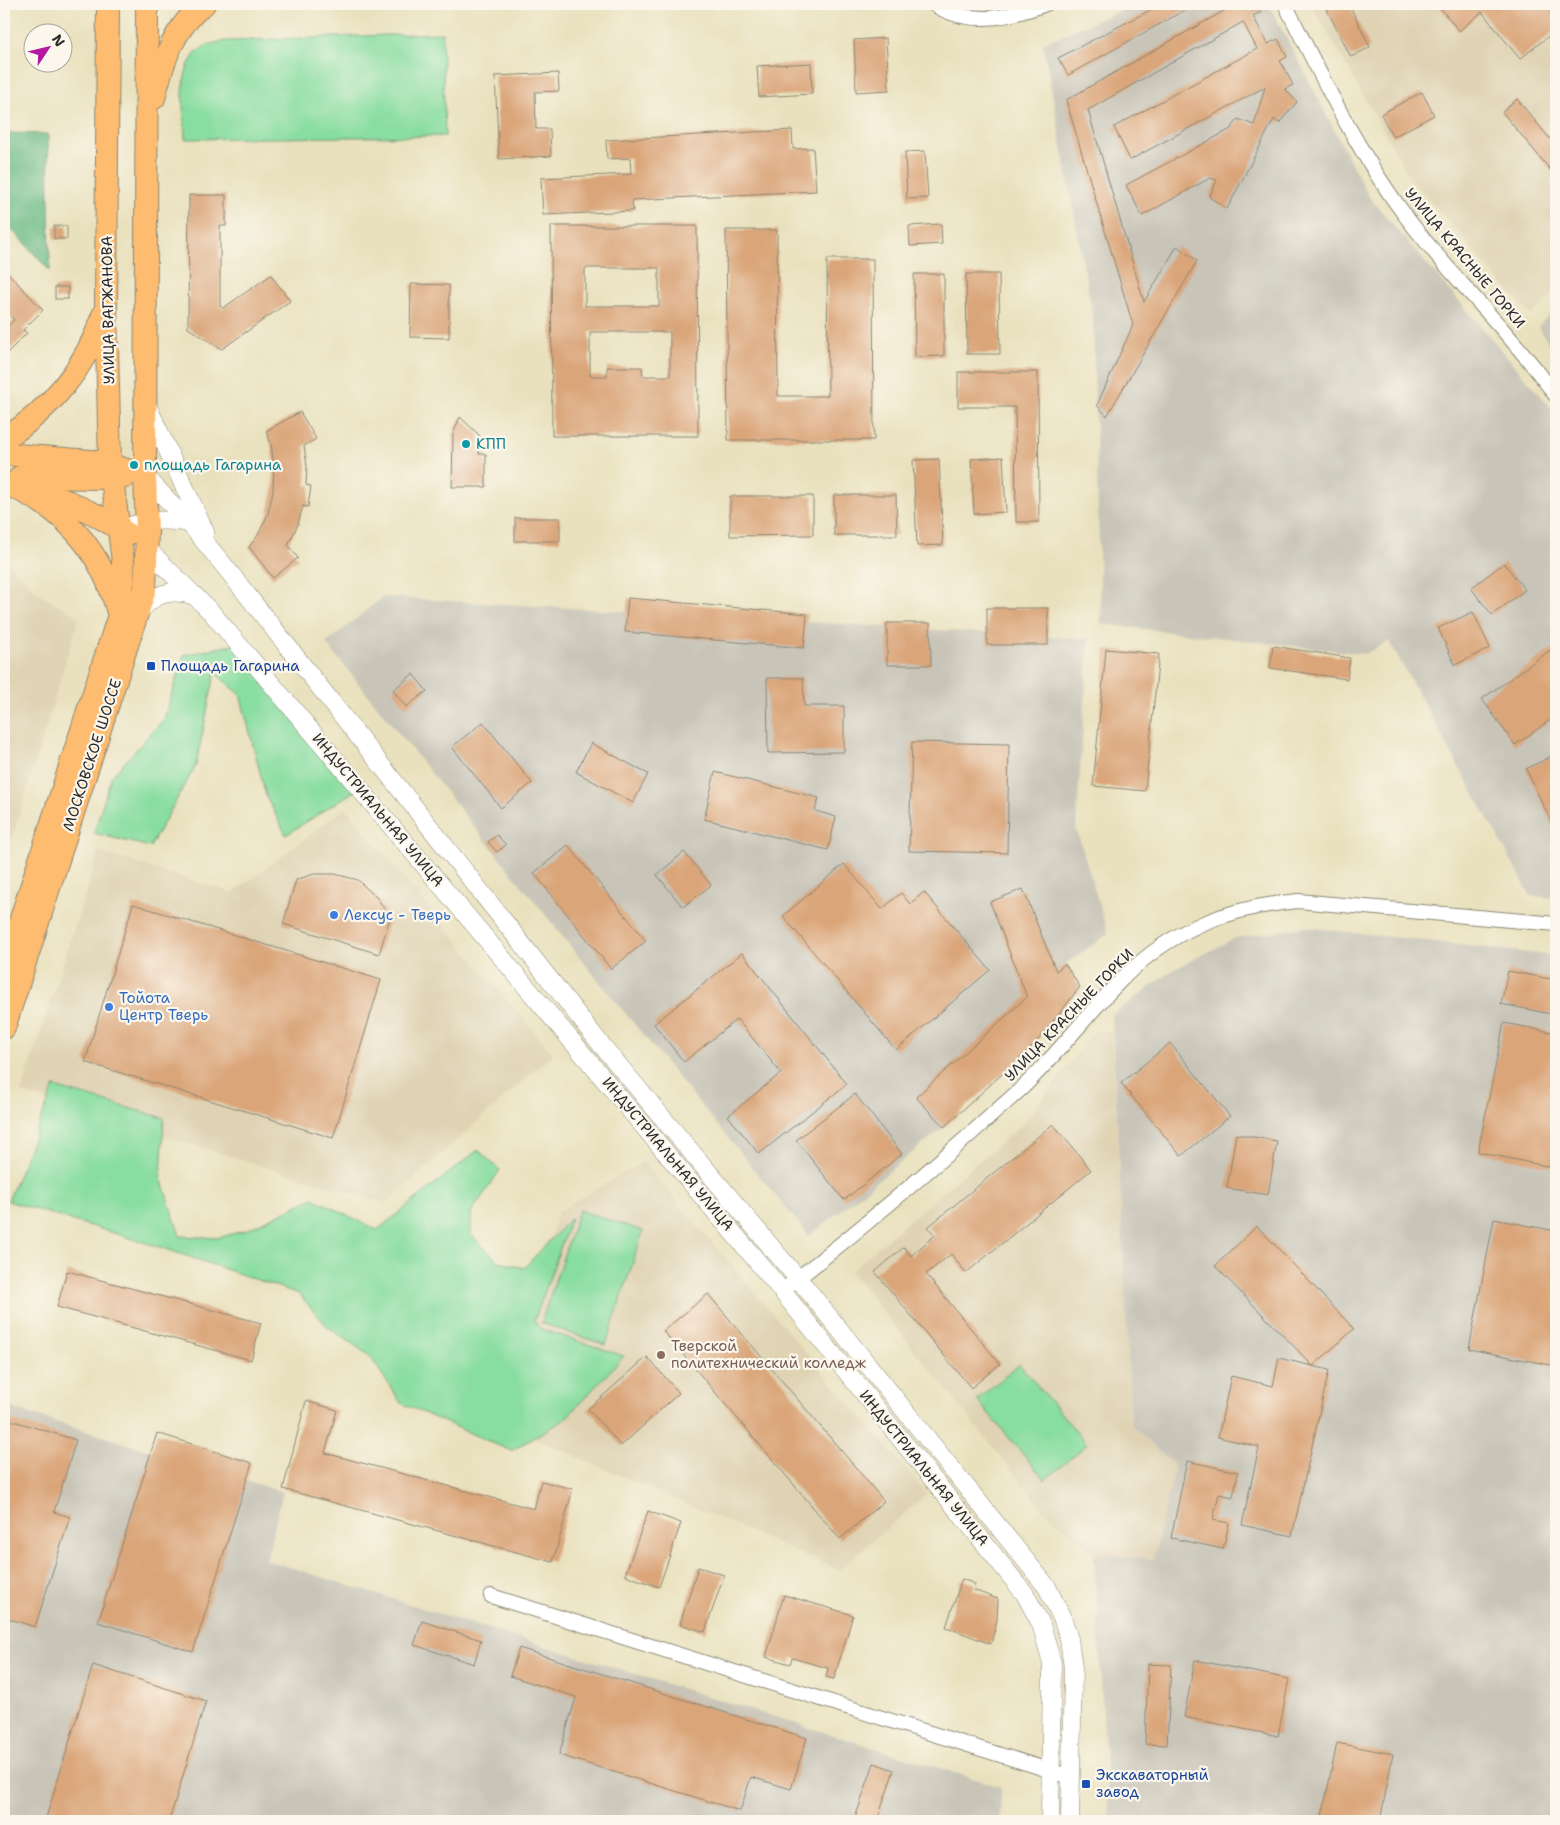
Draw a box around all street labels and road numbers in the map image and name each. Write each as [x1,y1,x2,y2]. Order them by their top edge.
street label: УЛИЦА КРАСНЫЕ ГОРКИ [1400,184,1530,332]
street label: УЛИЦА ВАГЖАНОВА [97,235,119,385]
street label: МОСКОВСКОЕ ШОССЕ [58,676,126,834]
street label: ИНДУСТРИАЛЬНАЯ УЛИЦА [308,729,448,891]
street label: УЛИЦА КРАСНЫЕ ГОРКИ [1000,944,1138,1086]
street label: ИНДУСТРИАЛЬНАЯ УЛИЦА [598,1073,738,1235]
street label: ИНДУСТРИАЛЬНАЯ УЛИЦА [855,1386,993,1550]

